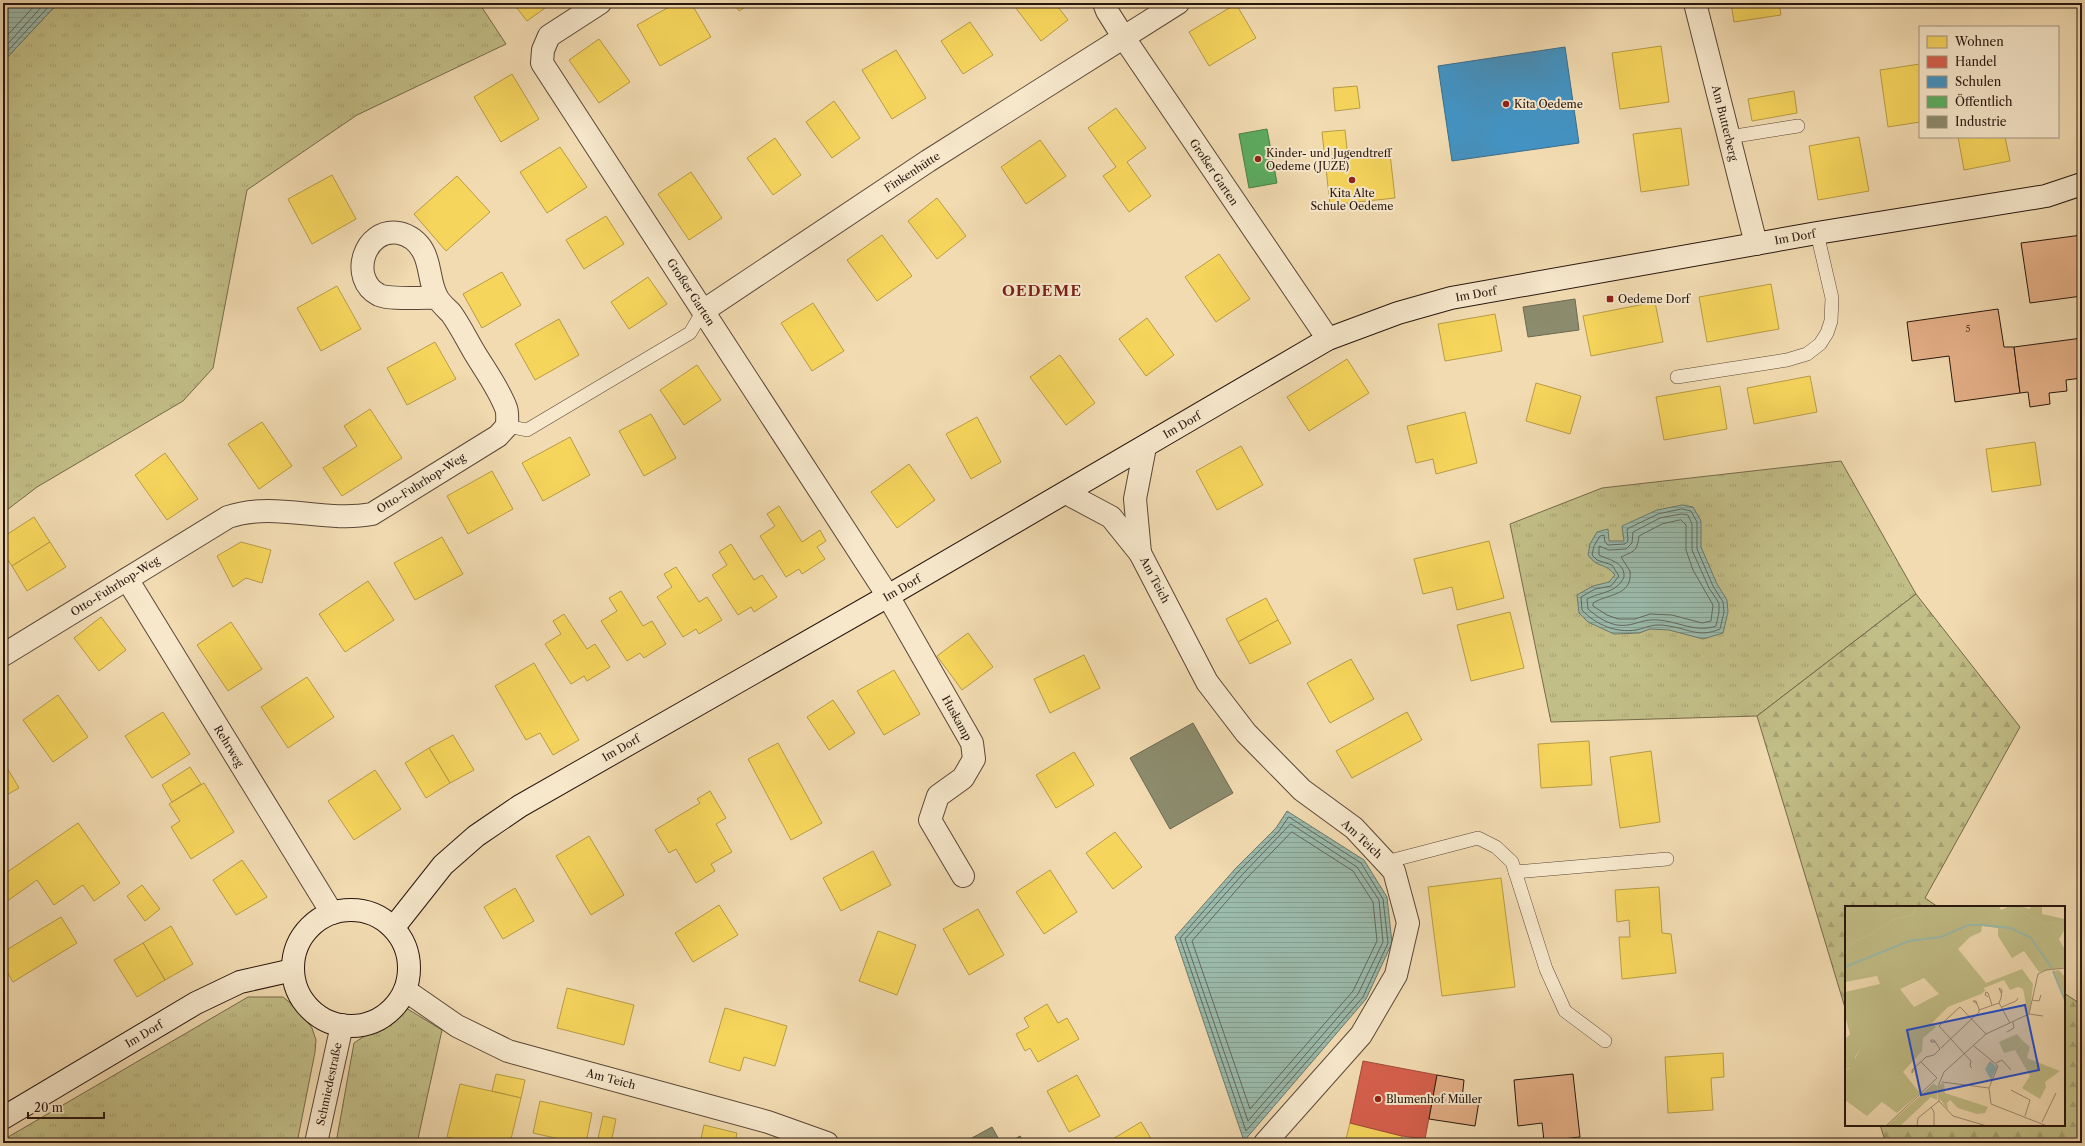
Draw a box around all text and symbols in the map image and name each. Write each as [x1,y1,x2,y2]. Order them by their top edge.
legend [1919,26,2059,138]
text: Wohnen [1954,34,2004,49]
text: Handel [1955,54,1997,69]
text: Schulen [1955,74,2002,89]
street label: Am Butterberg [1709,83,1741,162]
text: Öffentlich [1955,93,2013,109]
place label: Kita Oedeme [1514,97,1583,111]
marker: Kita Oedeme [1501,99,1511,109]
text: Industrie [1955,114,2007,129]
street label: Großer Garten [1187,136,1242,208]
place label: Kinder- und Jugendtreff Oedeme (JUZE) [1266,146,1393,173]
street label: Finkenhütte [881,149,943,195]
marker: Kinder- und Jugendtreff Oedeme (JUZE) [1253,154,1263,164]
marker: Kita Alte Schule Oedeme [1347,175,1357,185]
place label: Kita Alte Schule Oedeme [1311,186,1393,213]
street label: Im Dorf [1773,226,1819,247]
street label: Großer Garten [664,256,718,328]
district label: OEDEME [1002,281,1082,300]
street label: Im Dorf [1454,283,1500,304]
place label: Oedeme Dorf [1618,292,1692,306]
marker: Oedeme Dorf [1605,294,1615,304]
house number: 5 [1966,323,1971,334]
street label: Im Dorf [1161,408,1205,441]
street label: Otto-Fuhrhop-Weg [374,450,468,516]
street label: Otto-Fuhrhop-Weg [68,553,162,619]
street label: Am Teich [1137,554,1173,606]
street label: Im Dorf [881,571,925,604]
street label: Huskamp [939,693,975,743]
street label: Rehrweg [211,722,247,770]
street label: Im Dorf [600,731,644,764]
street label: Am Teich [1338,816,1385,861]
inset map [1845,906,2065,1126]
street label: Im Dorf [123,1016,167,1051]
street label: Schmiedestraße [313,1041,345,1127]
street label: Am Teich [584,1065,637,1092]
place label: Blumenhof Müller [1386,1092,1483,1106]
scale bar [28,1094,104,1120]
marker: Blumenhof Müller [1373,1094,1383,1104]
text: 20 m [34,1100,63,1115]

